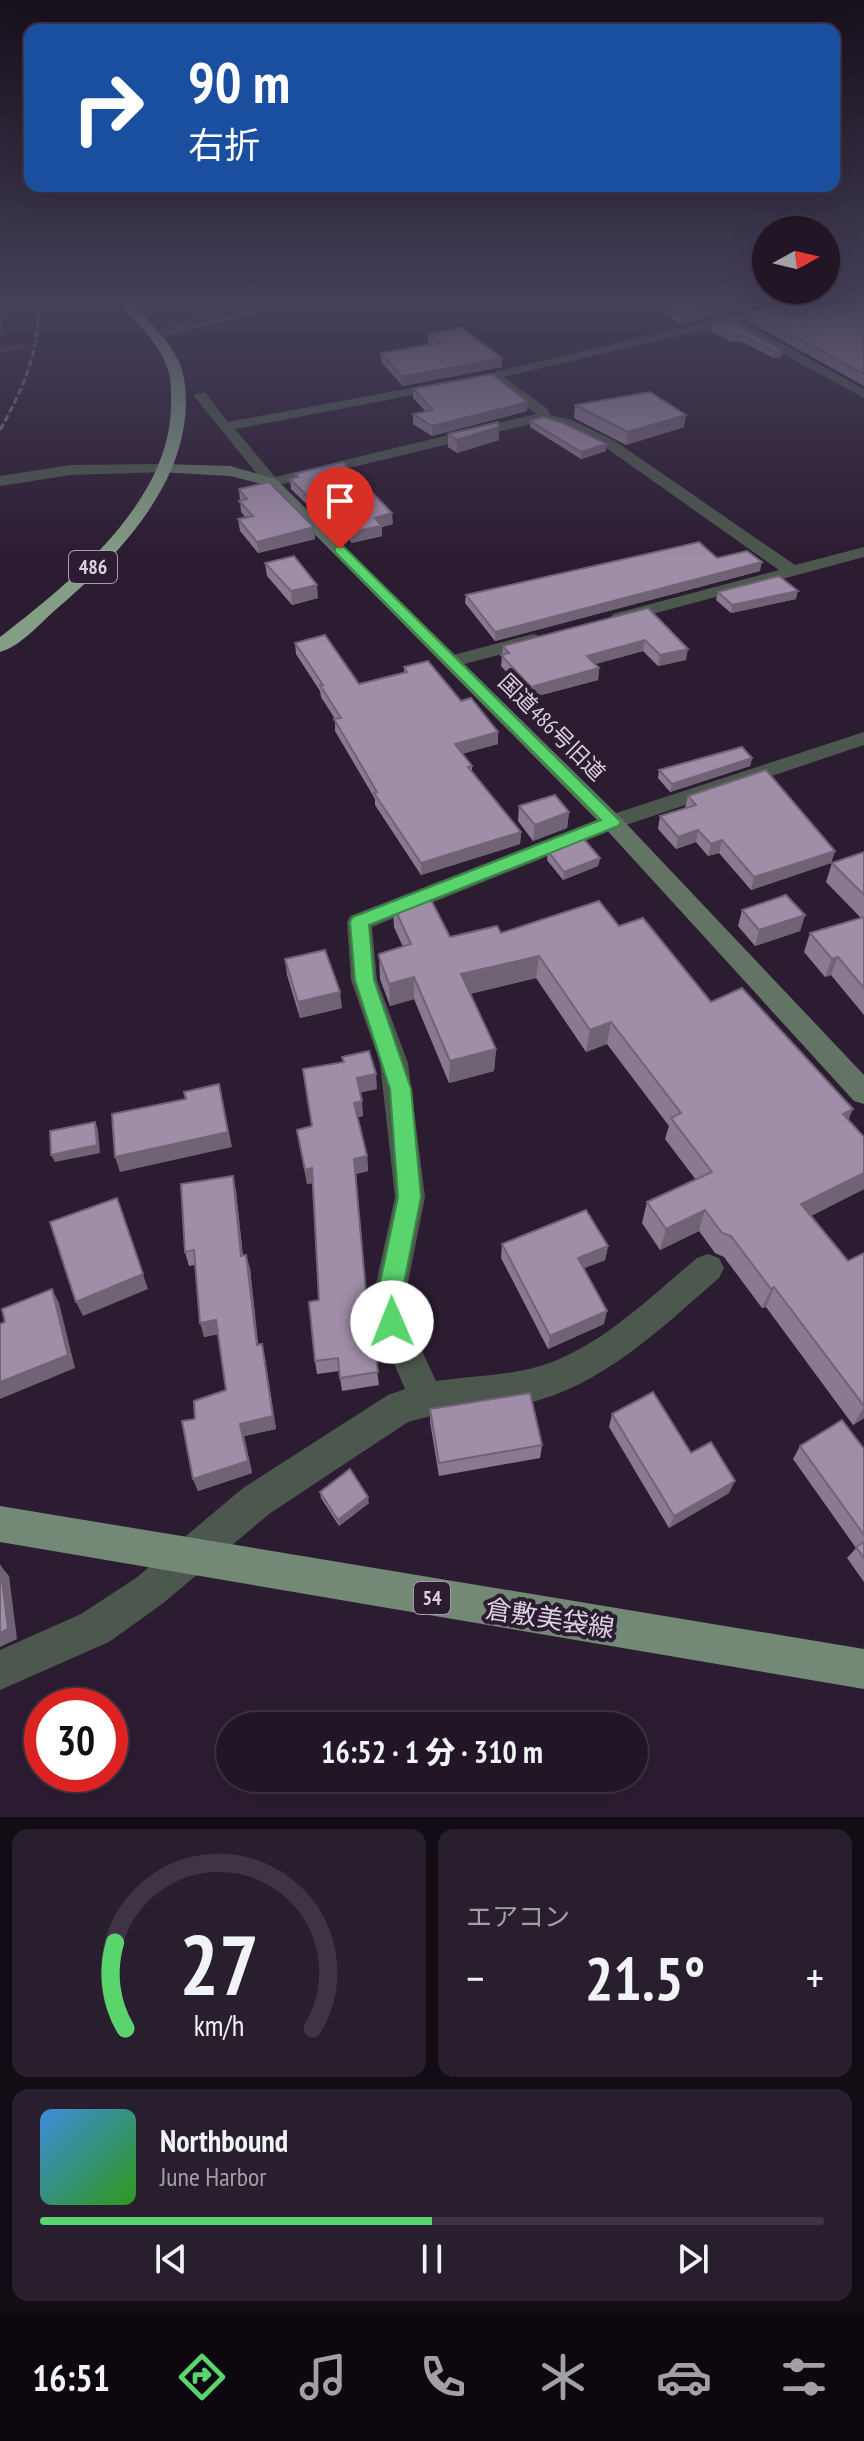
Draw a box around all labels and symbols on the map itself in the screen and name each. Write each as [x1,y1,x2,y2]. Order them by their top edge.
north arrow [752,216,840,304]
pin [306,467,374,549]
road number: 486 [69,551,117,583]
street label: 国道486号旧道 [493,668,611,786]
position arrow [350,1280,434,1364]
road number: 54 [414,1582,450,1614]
street label: 倉敷美袋線 [483,1592,617,1644]
speed limit sign: 30 [24,1688,128,1792]

